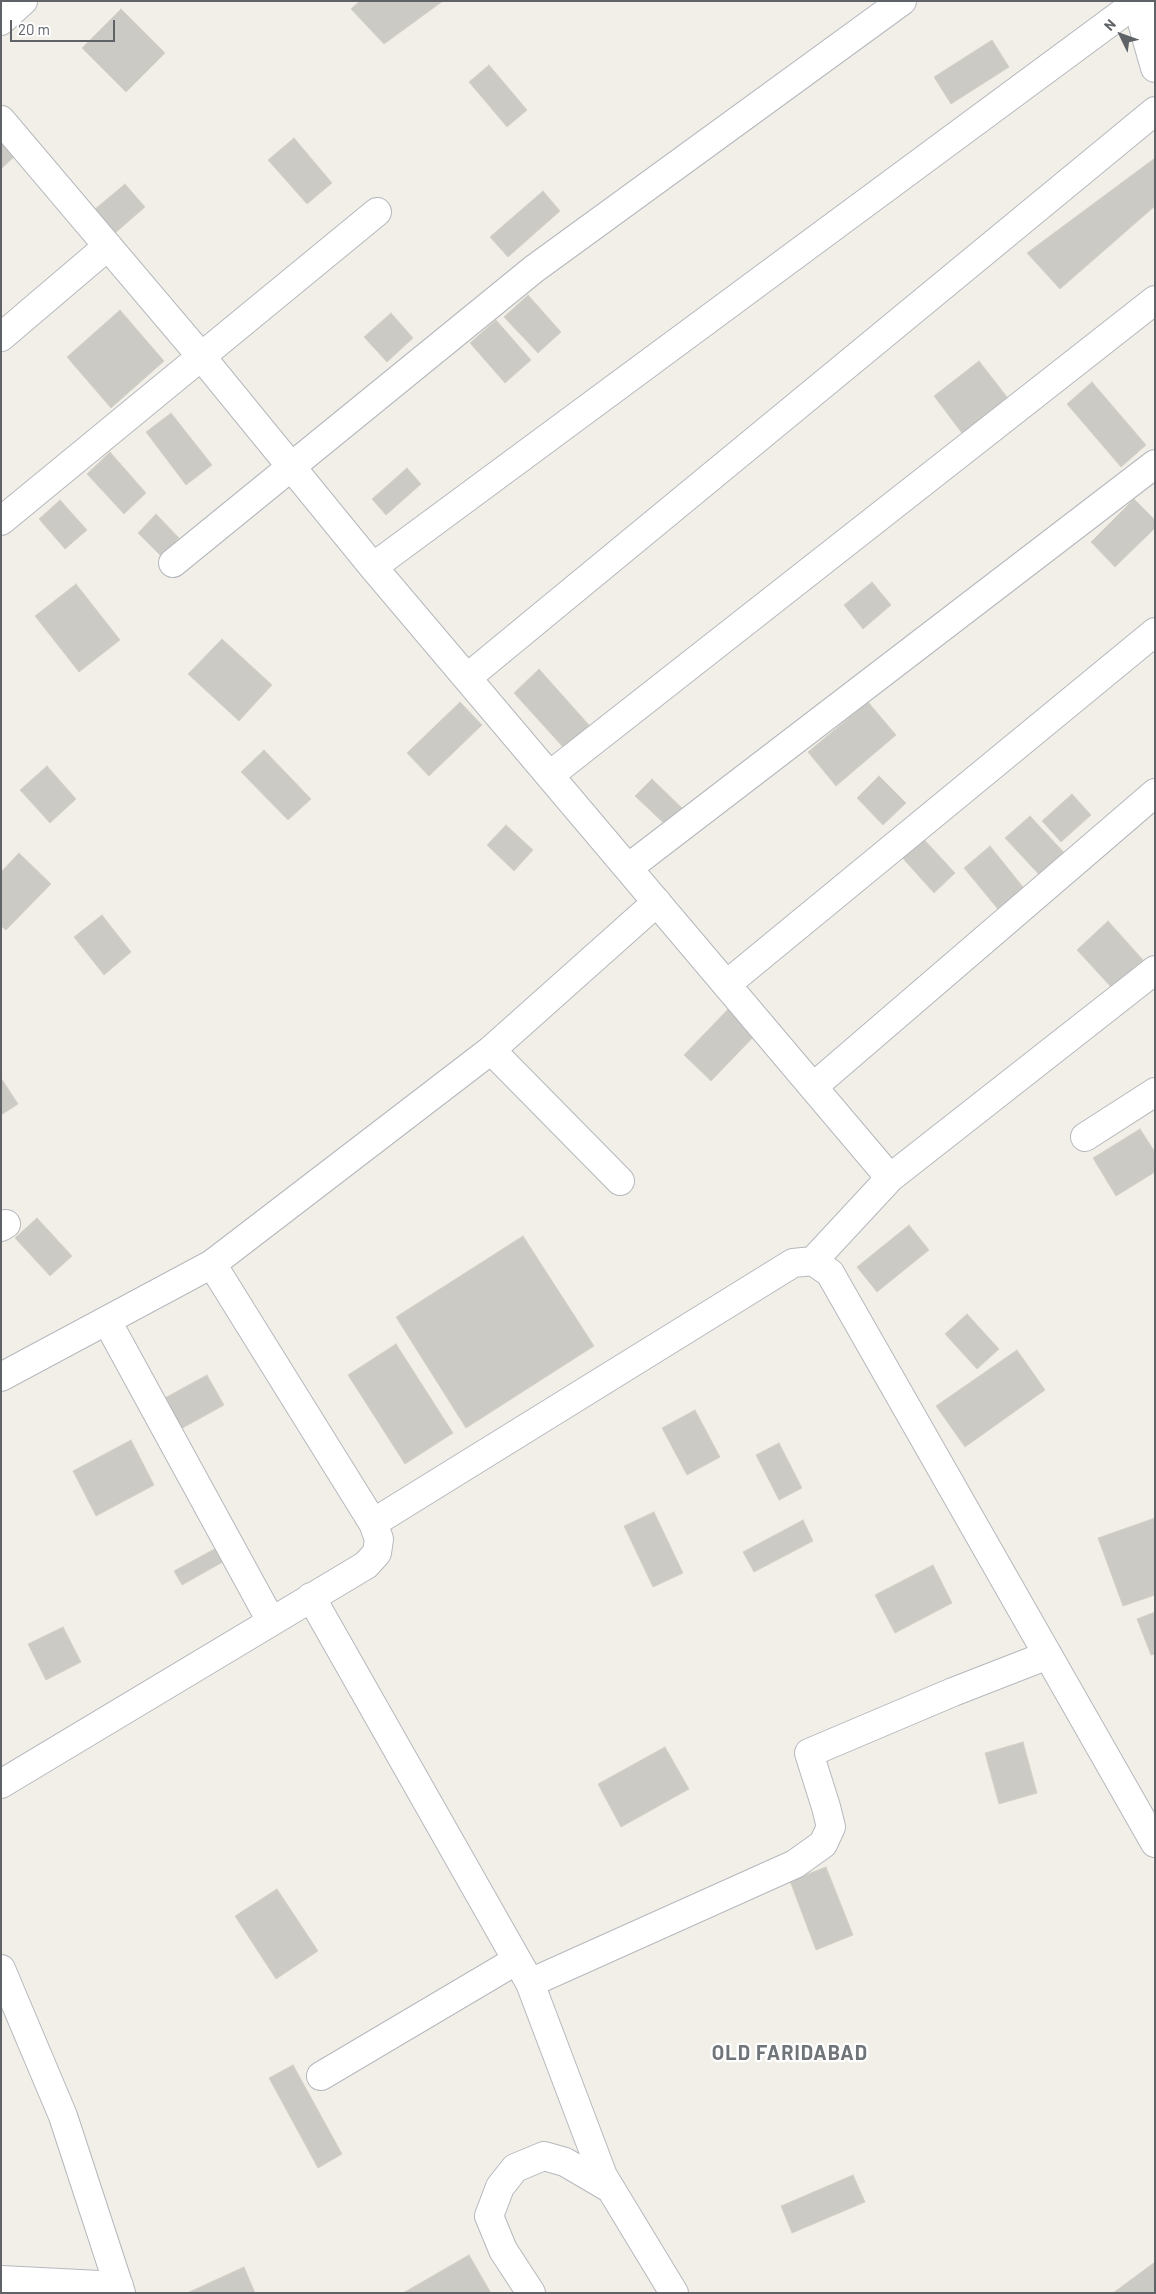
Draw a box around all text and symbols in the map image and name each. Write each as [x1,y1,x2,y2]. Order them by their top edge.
scale bar [12,10,118,42]
north arrow [1096,10,1146,60]
text: N [1100,15,1119,34]
text: 20 m [18,20,50,38]
district label: OLD FARIDABAD [710,2041,870,2065]

